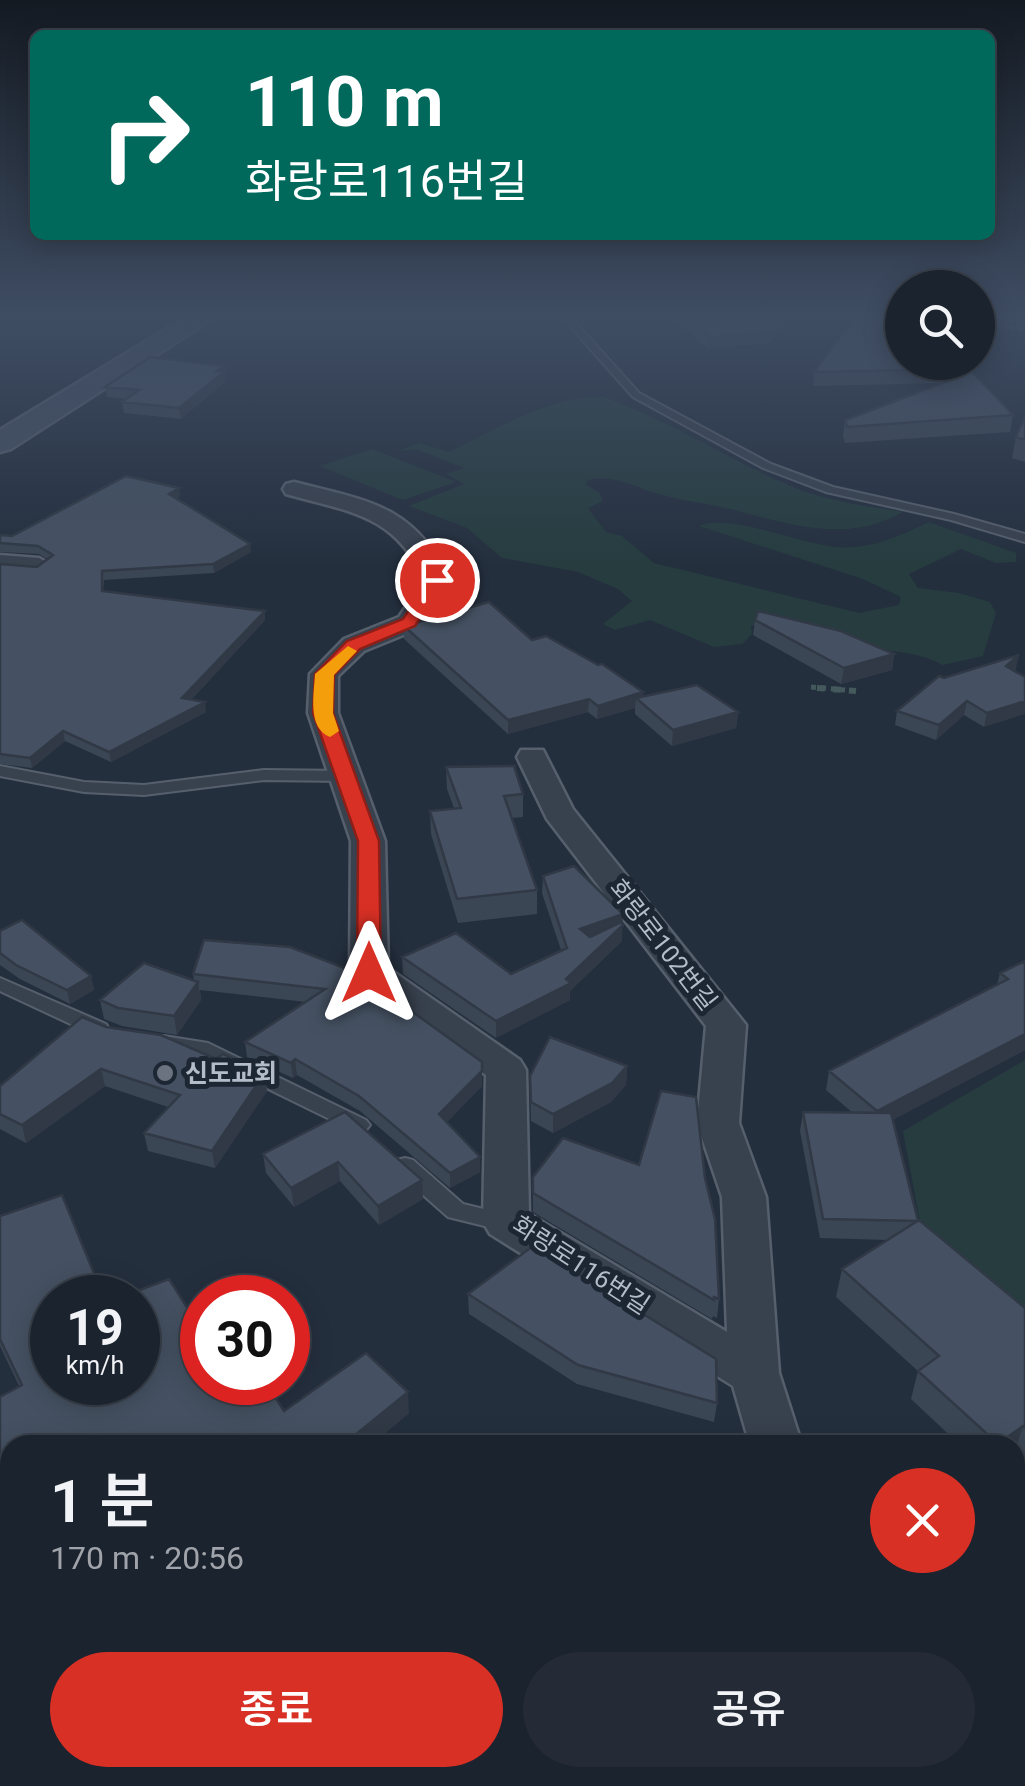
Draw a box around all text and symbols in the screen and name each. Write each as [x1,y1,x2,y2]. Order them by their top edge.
text: 110 m [245,61,444,143]
icon: right [80,70,210,200]
text: 화랑로116번길 [245,155,528,208]
map controls [885,270,995,380]
button: search [885,270,995,380]
pin [395,538,480,623]
icon: arrive [410,553,465,608]
street label: 화랑로102번길 [603,874,723,1016]
position arrow [317,921,421,1025]
place label: 신도교회 [185,1059,277,1088]
marker: 신도교회 [154,1062,176,1084]
street label: 화랑로116번길 [507,1210,655,1320]
speed limit sign: 30 [180,1275,310,1405]
text: 19 [66,1299,124,1357]
text: km/h [66,1351,124,1380]
text: 1 분 [50,1466,154,1537]
button: close [870,1468,975,1573]
text: 170 m · 20:56 [50,1539,244,1577]
button: 종료 [50,1652,503,1767]
button: 공유 [523,1652,975,1767]

